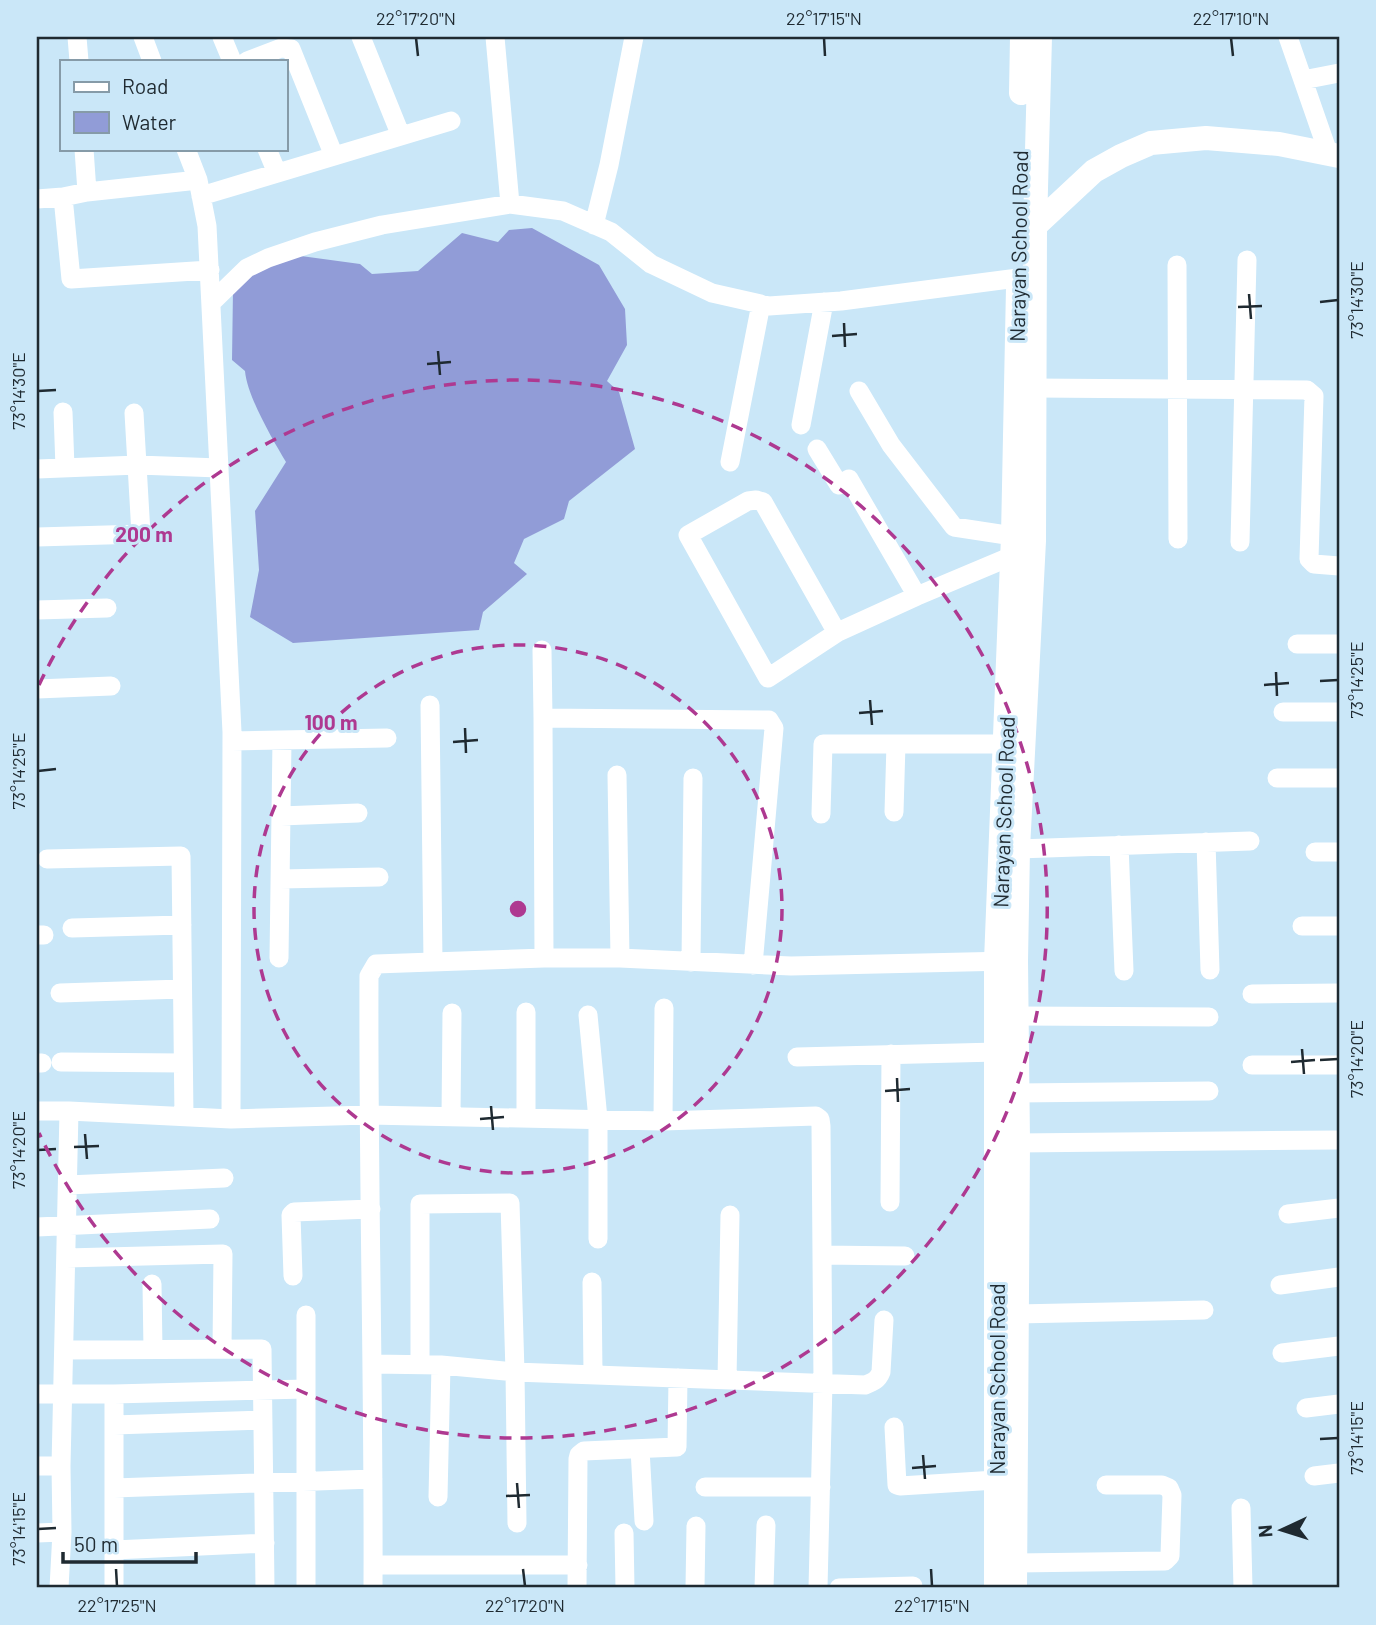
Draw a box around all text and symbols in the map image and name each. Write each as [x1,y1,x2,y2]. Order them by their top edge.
text: 22°17'20"N [376,7,456,29]
text: 22°17'15"N [786,7,862,29]
text: 22°17'10"N [1193,7,1269,29]
legend [60,60,287,150]
text: Road [122,73,168,98]
text: Water [122,109,177,134]
street label: Narayan School Road [1004,150,1032,342]
text: 73°14'30"E [1345,261,1367,339]
text: 73°14'30"E [7,352,29,430]
text: 200 m [115,521,173,546]
text: 73°14'25"E [1345,641,1367,719]
text: 100 m [304,709,358,734]
street label: Narayan School Road [987,716,1019,908]
text: 73°14'25"E [7,732,29,810]
centre of rings [506,897,530,921]
text: 73°14'20"E [1345,1020,1367,1098]
text: 73°14'20"E [7,1111,29,1189]
street label: Narayan School Road [984,1283,1009,1475]
text: 73°14'15"E [1345,1401,1367,1475]
text: 73°14'15"E [7,1492,29,1566]
north arrow [1246,1496,1316,1566]
scale bar [63,1520,196,1564]
text: N [1253,1524,1276,1538]
text: 50 m [74,1531,118,1556]
text: 22°17'25"N [77,1594,157,1616]
text: 22°17'20"N [485,1594,565,1616]
text: 22°17'15"N [894,1594,970,1616]

